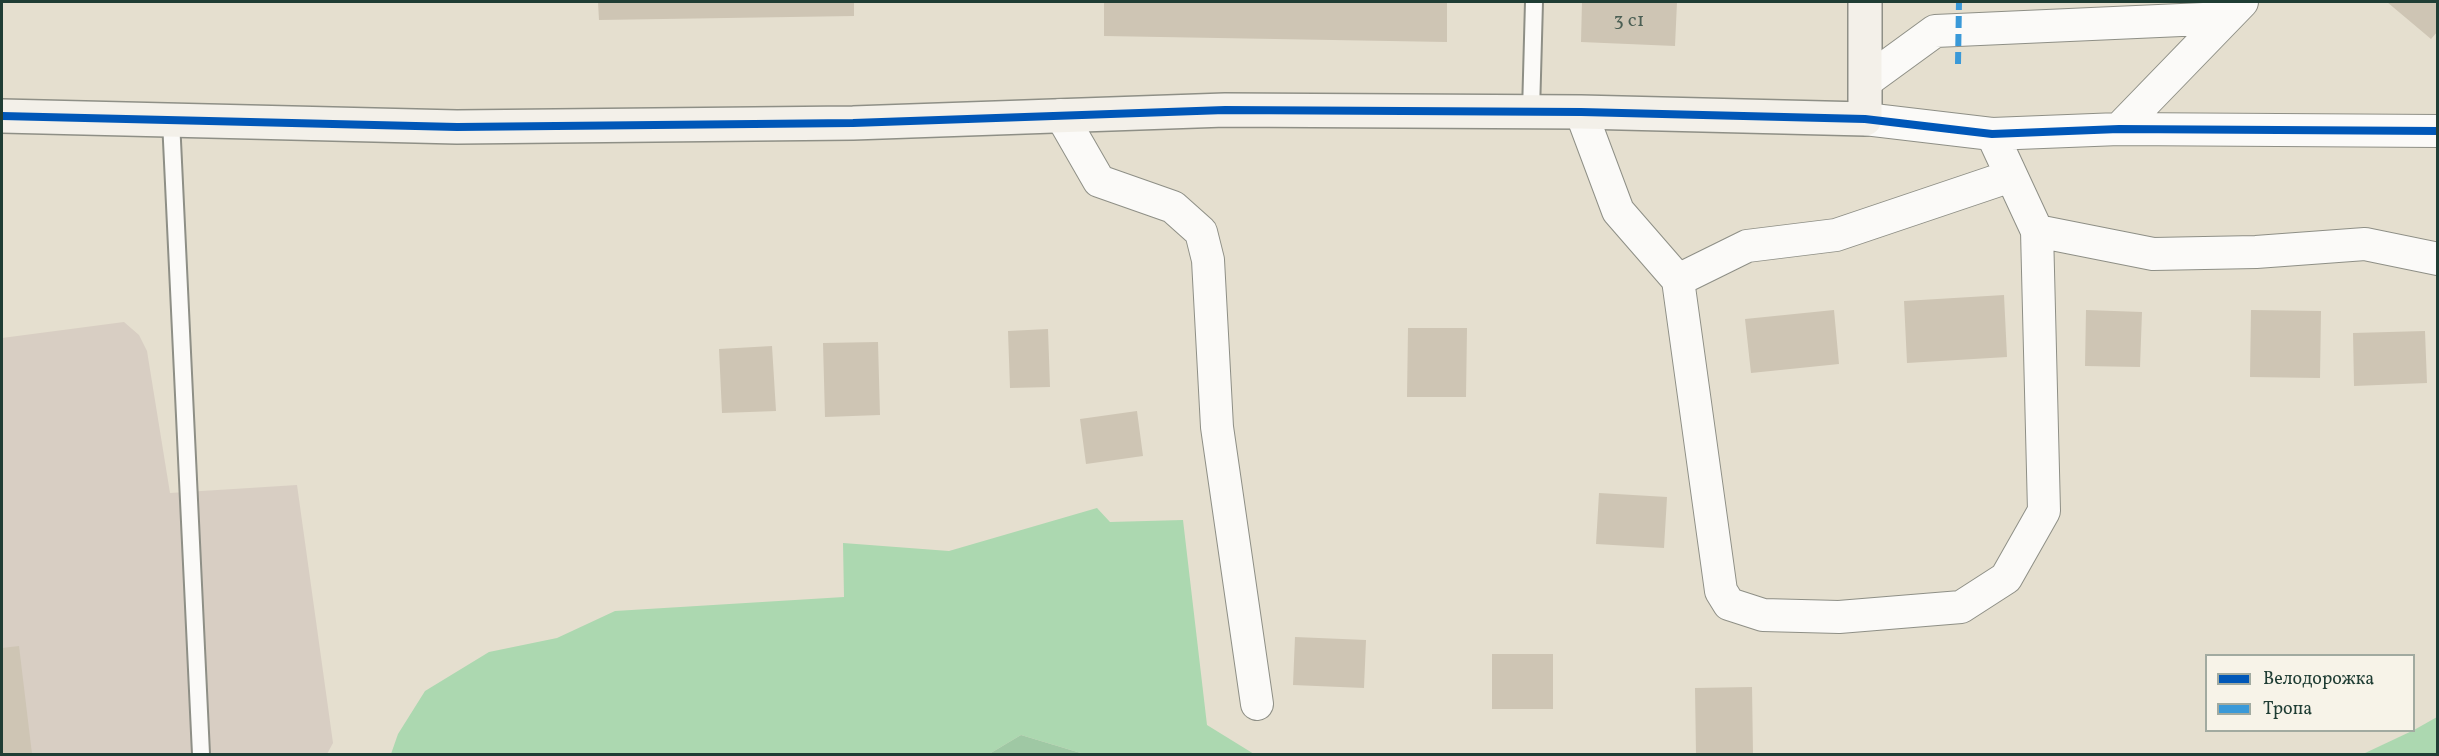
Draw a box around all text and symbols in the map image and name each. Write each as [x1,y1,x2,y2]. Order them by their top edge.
house number: 3 с1 [1614,10,1644,34]
legend [2205,654,2415,732]
text: Велодорожка [2263,667,2374,692]
text: Тропа [2263,697,2312,722]

